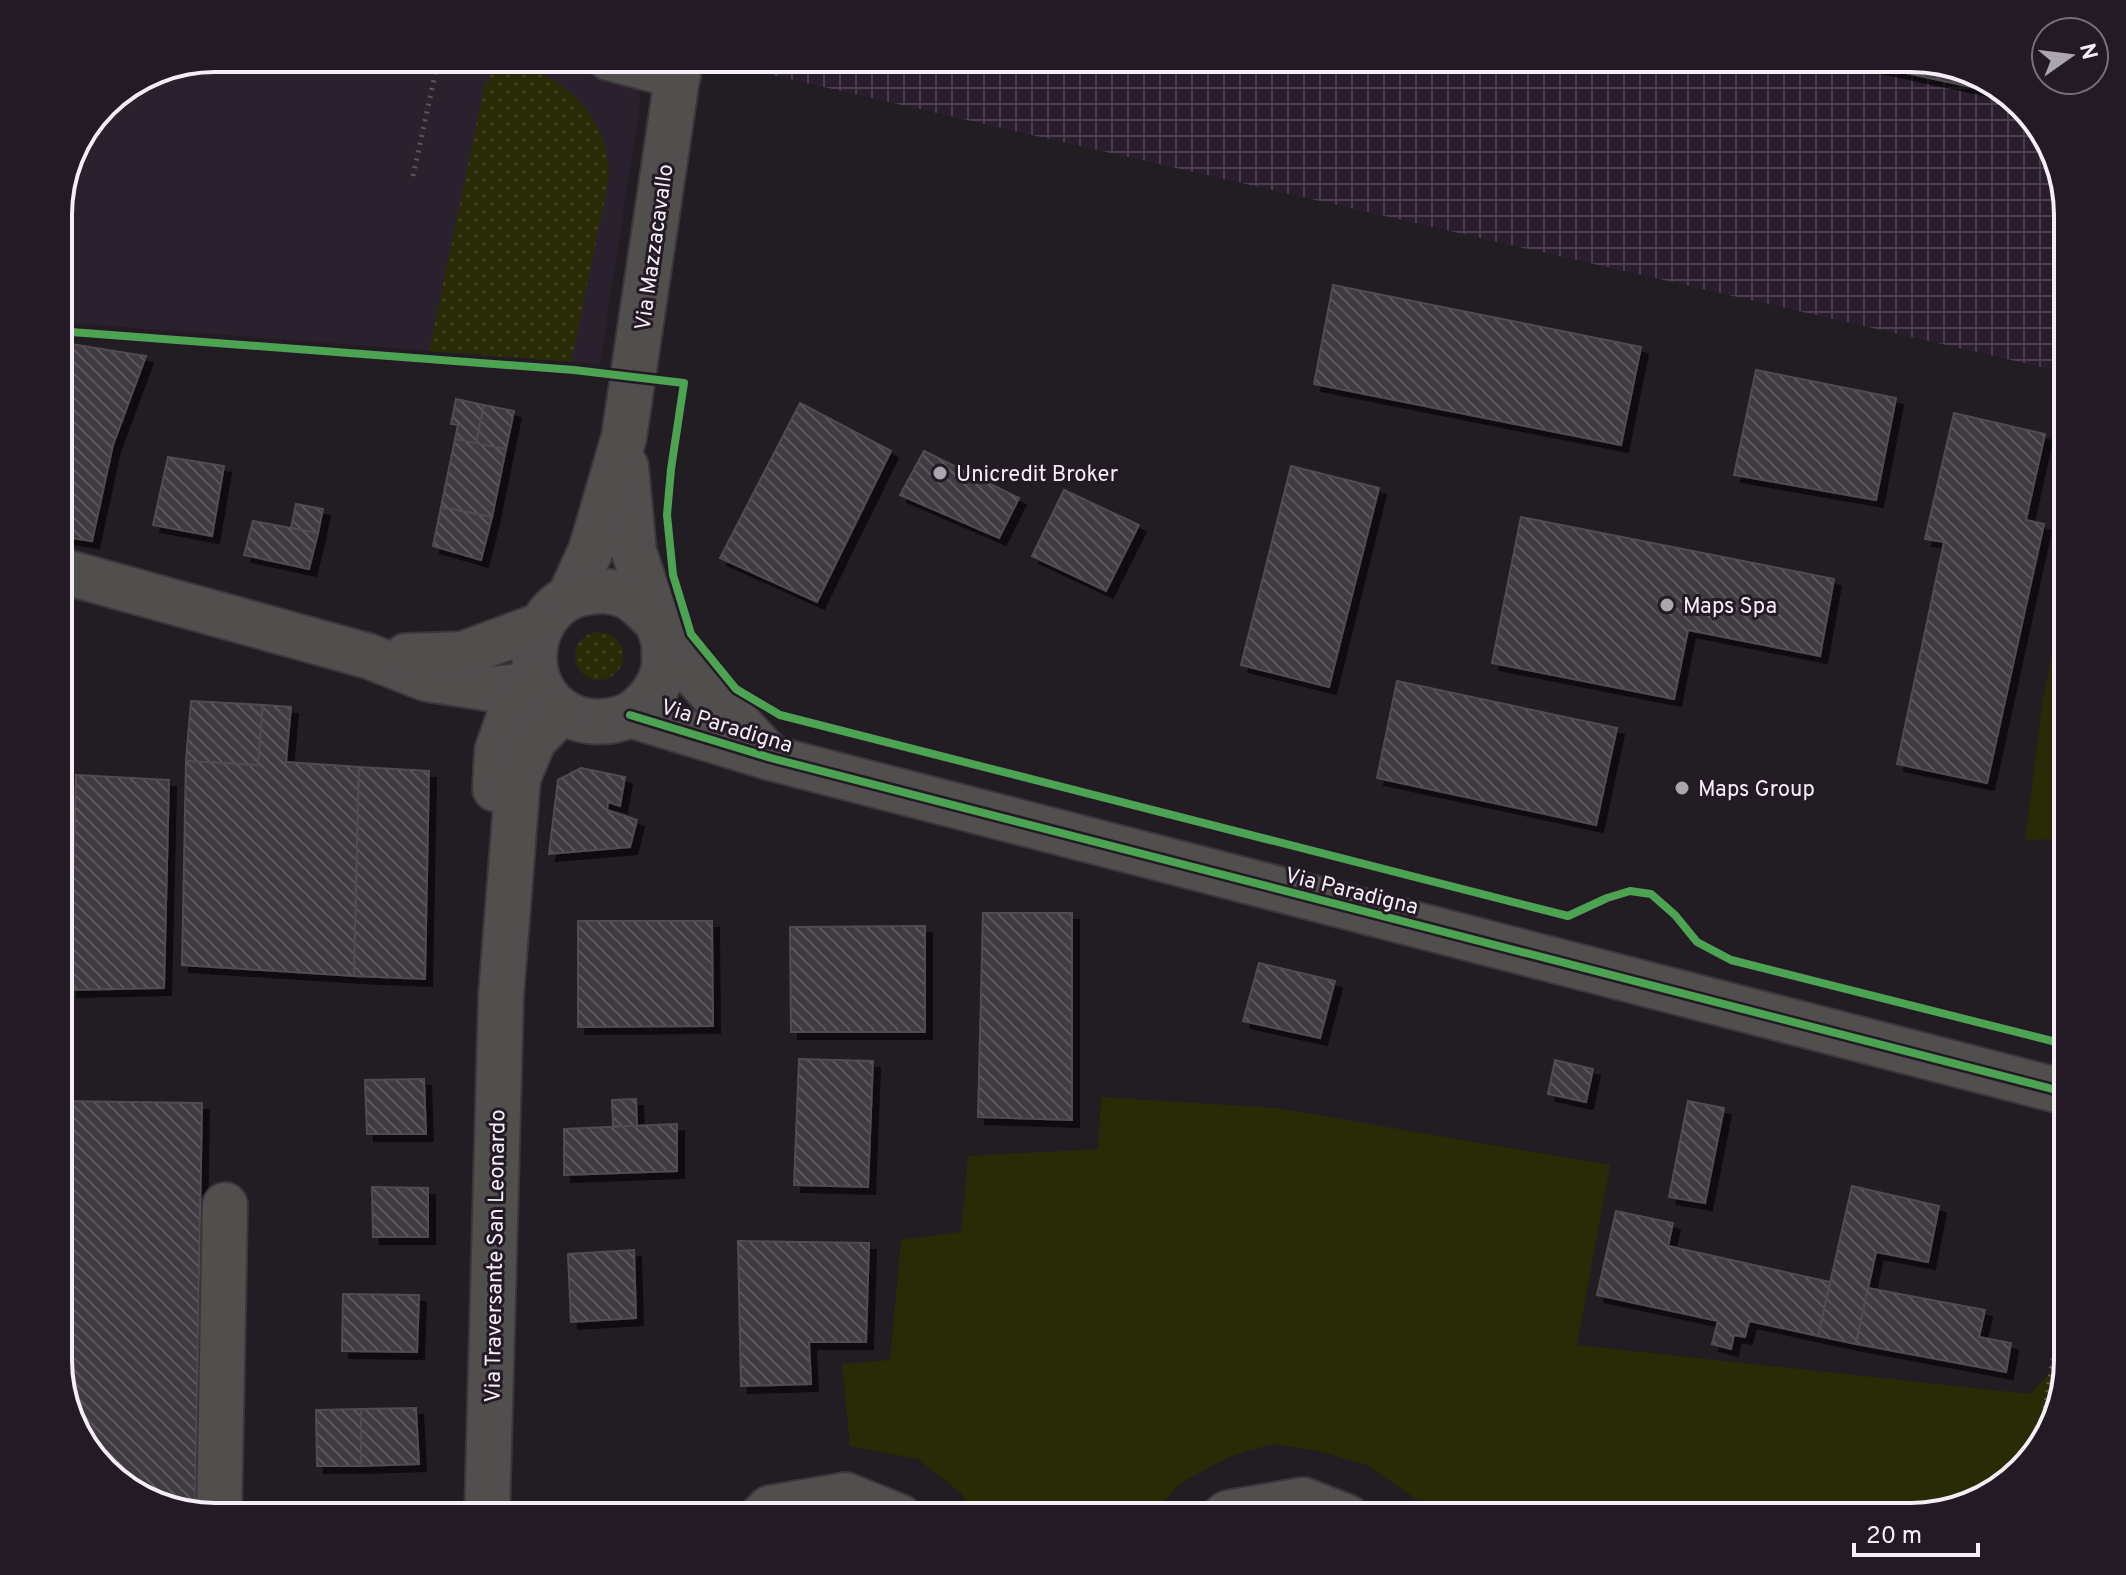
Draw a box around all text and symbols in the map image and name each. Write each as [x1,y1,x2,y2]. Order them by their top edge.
north arrow [2030,16,2110,96]
text: N [2072,41,2102,63]
street label: Via Mazzacavallo [630,162,681,332]
place label: Unicredit Broker [956,462,1119,489]
marker: Unicredit Broker [931,464,949,482]
place label: Maps Spa [1683,594,1777,621]
marker: Maps Spa [1658,596,1676,614]
street label: Via Paradigna [657,695,795,760]
place label: Maps Group [1698,777,1815,804]
marker: Maps Group [1673,779,1691,797]
street label: Via Paradigna [1282,863,1421,922]
street label: Via Traversante San Leonardo [480,1109,513,1403]
scale bar [1854,1507,1978,1557]
text: 20 m [1866,1522,1922,1552]

